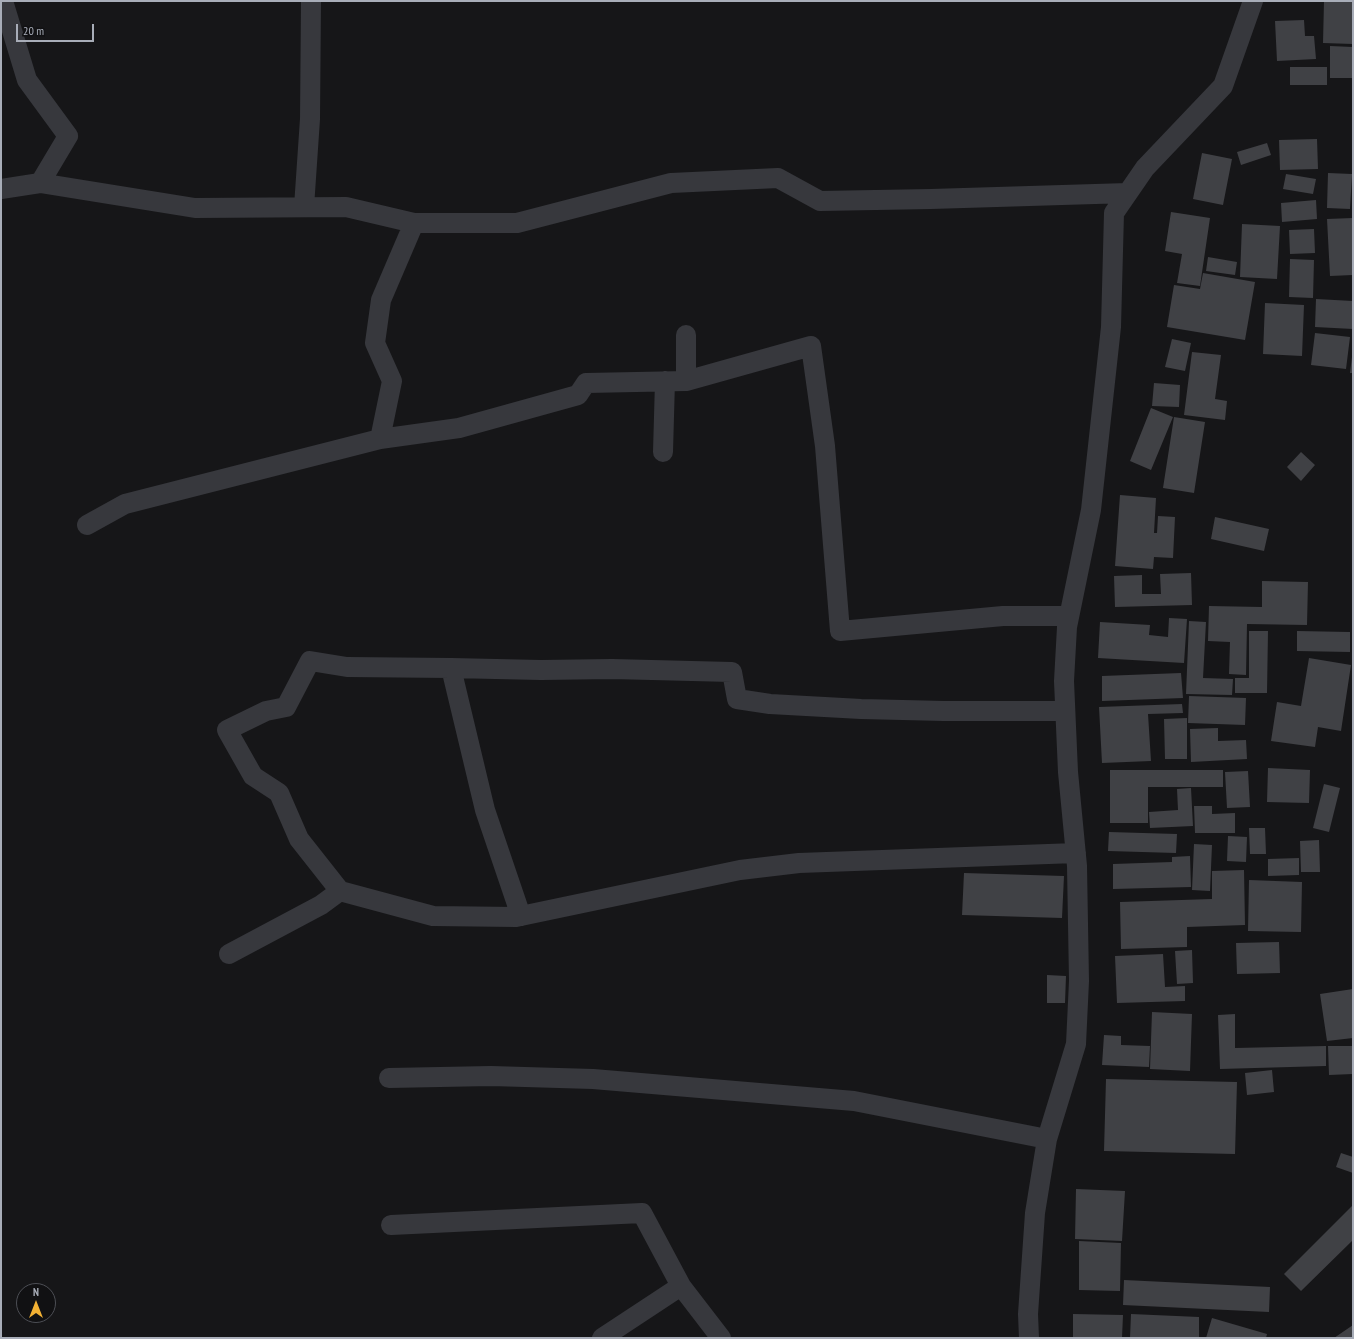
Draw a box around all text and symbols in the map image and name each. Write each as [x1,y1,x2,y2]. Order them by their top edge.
scale bar [18,16,96,42]
text: 20 m [23,23,44,38]
north arrow [16,1283,56,1323]
text: N [33,1285,39,1299]

